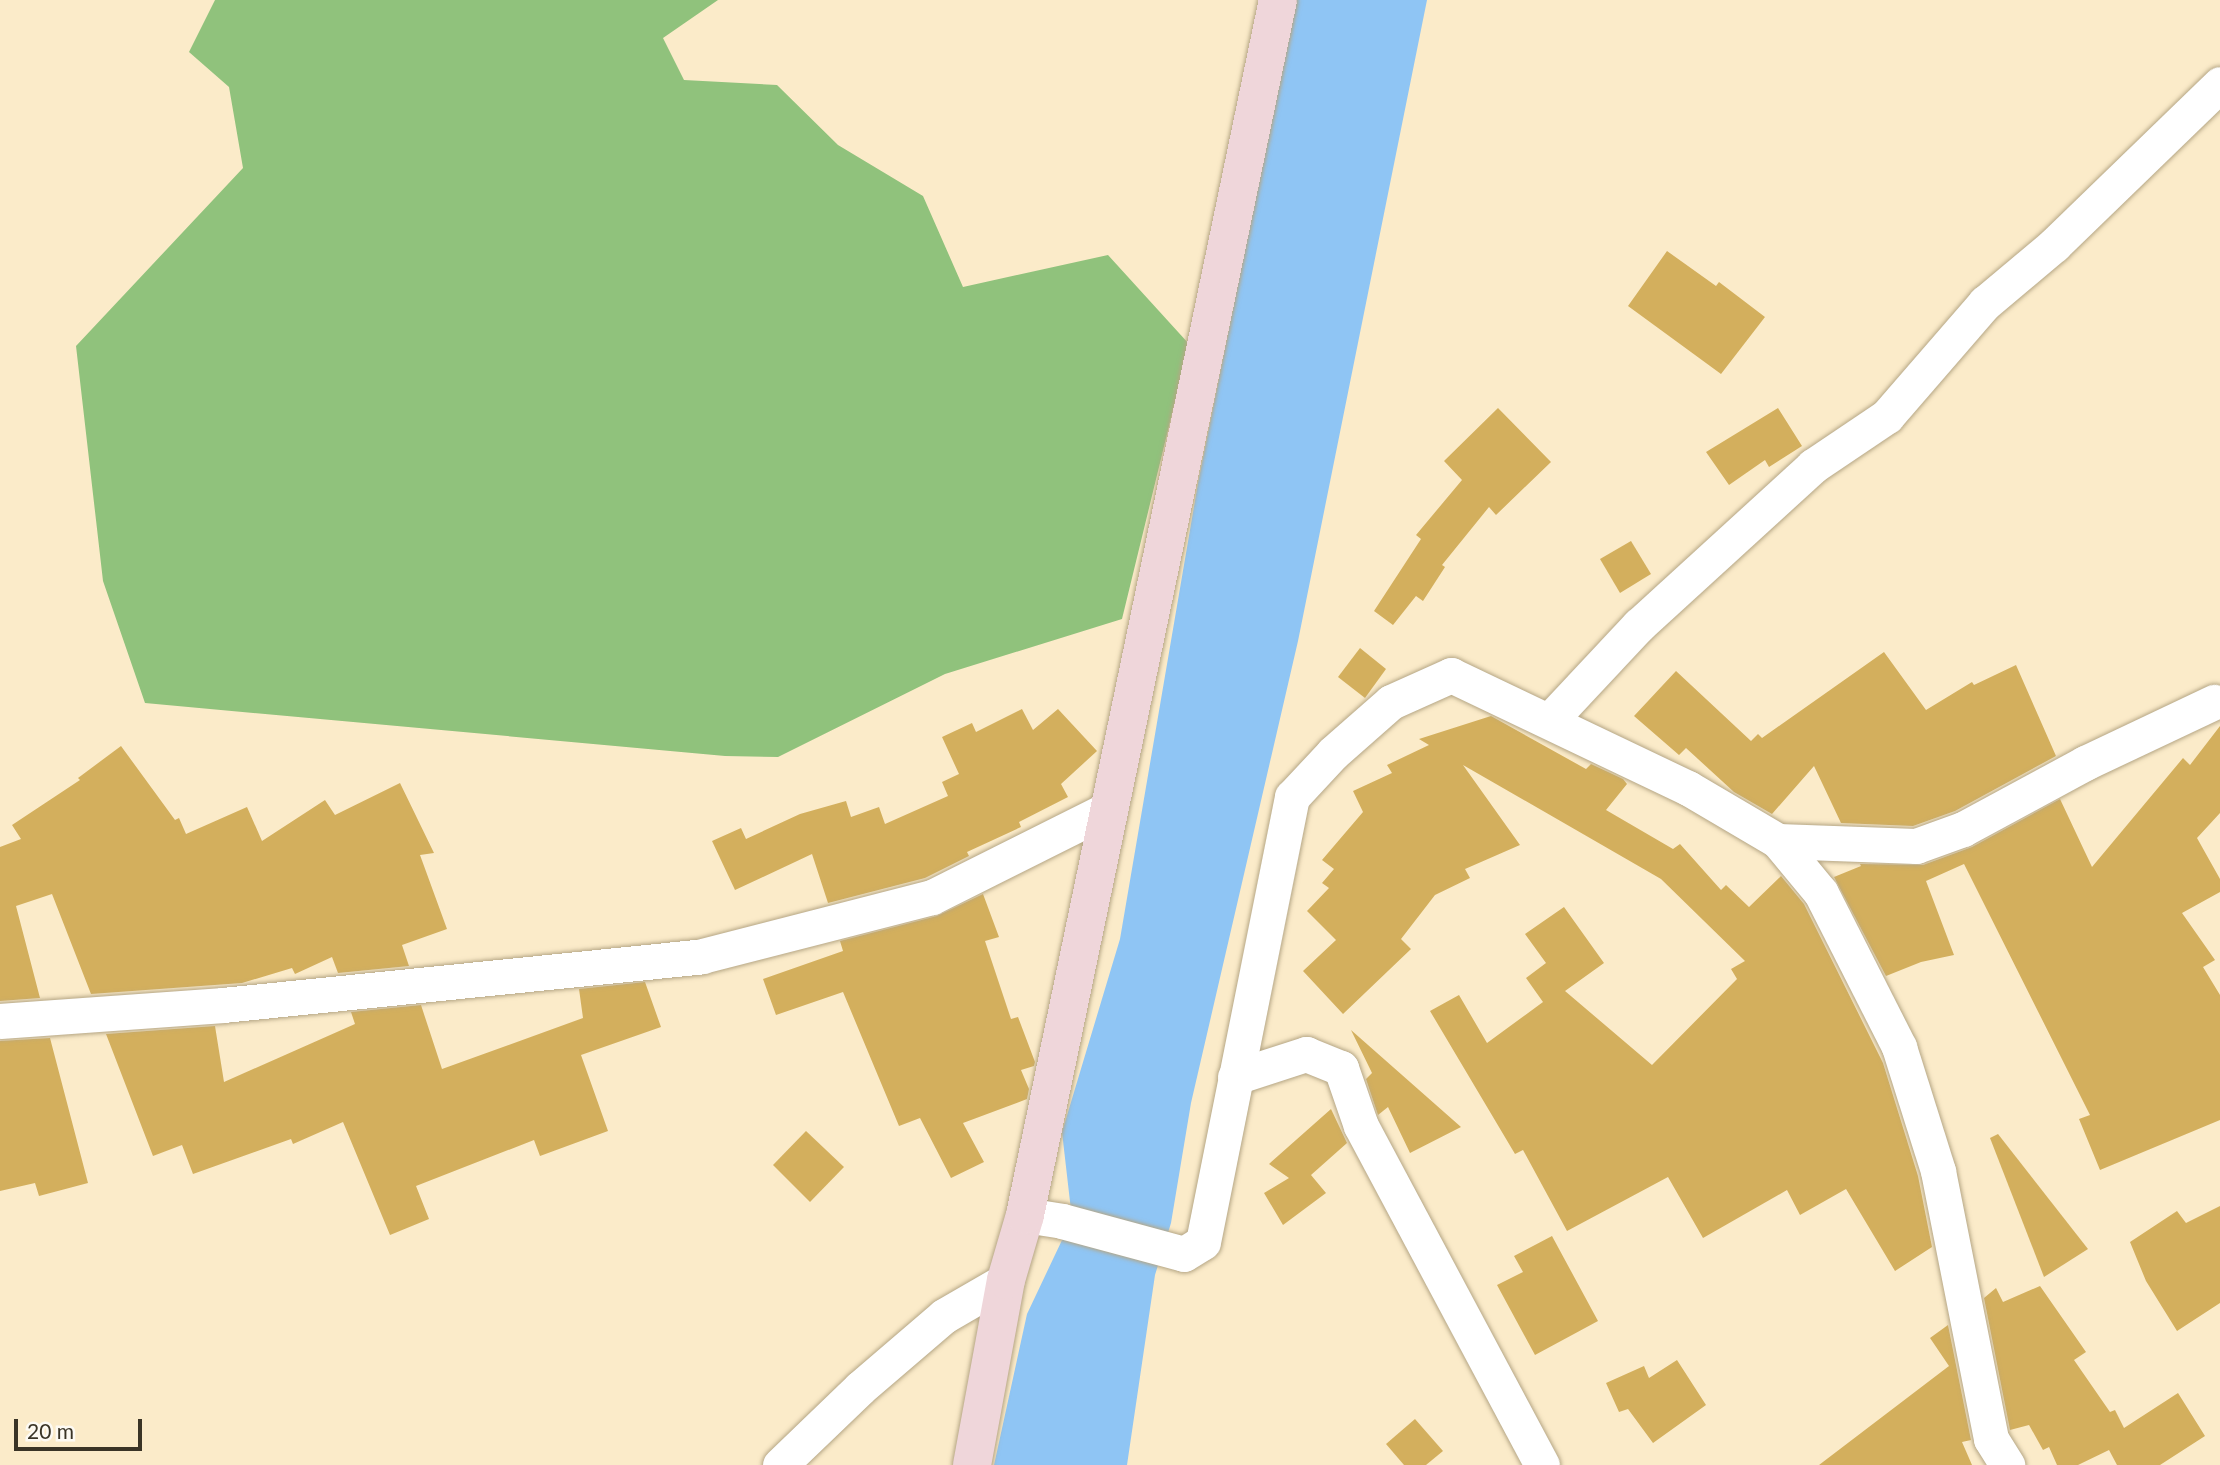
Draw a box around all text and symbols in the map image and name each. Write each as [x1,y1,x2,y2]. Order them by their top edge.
scale bar [18,1406,145,1450]
text: 20 m [27,1418,74,1443]

